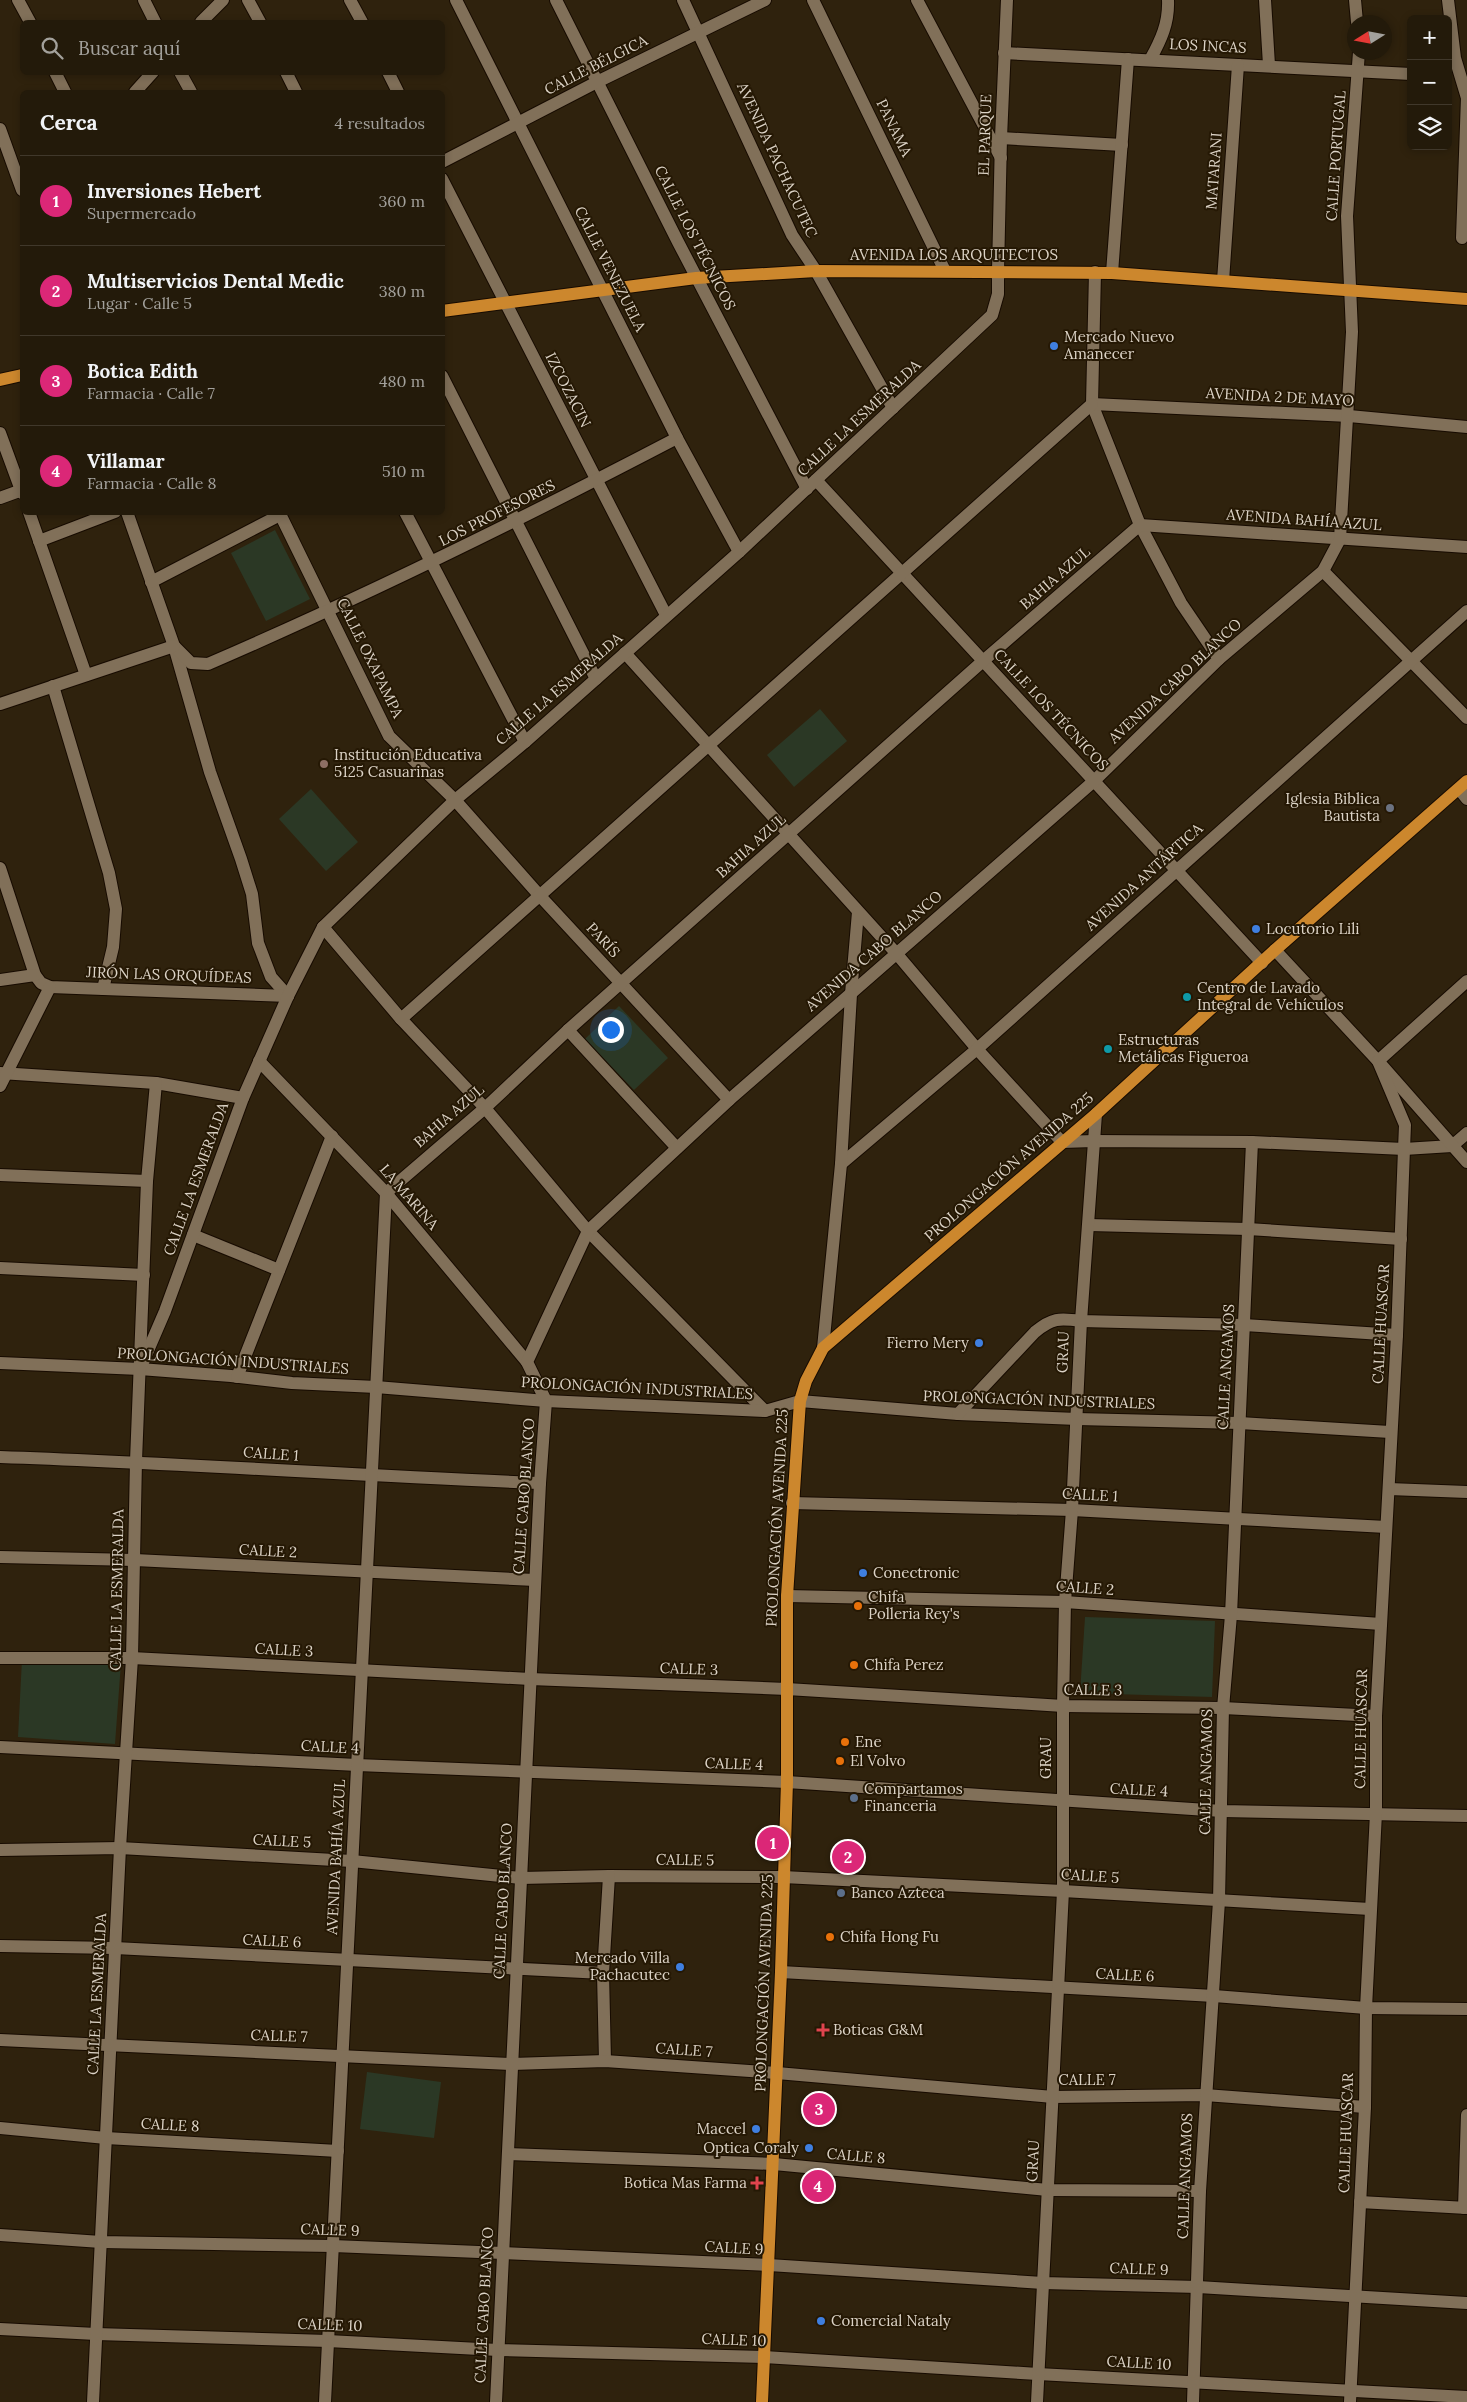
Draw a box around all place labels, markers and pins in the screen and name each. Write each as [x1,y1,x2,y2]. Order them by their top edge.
place label: Mercado Nuevo Amanecer [1063,327,1175,363]
marker: Mercado Nuevo Amanecer [1048,340,1060,352]
place label: Institución Educativa 5125 Casuarinas [334,745,482,781]
marker: Institución Educativa 5125 Casuarinas [318,758,330,770]
place label: Iglesia Biblica Bautista [1285,789,1380,825]
marker: Iglesia Biblica Bautista [1384,802,1396,814]
place label: Locutorio Lili [1266,919,1360,938]
marker: Locutorio Lili [1250,923,1262,935]
place label: Centro de Lavado Integral de Vehículos [1197,978,1344,1014]
marker: Centro de Lavado Integral de Vehículos [1181,991,1193,1003]
place label: Estructuras Metálicas Figueroa [1118,1030,1249,1066]
marker: Estructuras Metálicas Figueroa [1102,1043,1114,1055]
place label: Fierro Mery [886,1333,969,1352]
marker: Fierro Mery [973,1337,985,1349]
place label: Conectronic [873,1563,960,1582]
marker: Conectronic [857,1567,869,1579]
place label: Chifa Polleria Rey's [868,1587,960,1623]
marker: Chifa Polleria Rey's [852,1600,864,1612]
place label: Chifa Perez [864,1655,944,1674]
marker: Chifa Perez [848,1659,860,1671]
place label: Ene [855,1732,882,1751]
marker: Ene [839,1736,851,1748]
place label: El Volvo [850,1751,906,1770]
marker: El Volvo [834,1755,846,1767]
place label: Compartamos Financeria [864,1779,963,1815]
marker: Compartamos Financeria [848,1792,860,1804]
pin: 1 [757,1824,789,1862]
pin: 2 [832,1838,864,1876]
place label: Banco Azteca [851,1883,945,1902]
marker: Banco Azteca [835,1887,847,1899]
place label: Chifa Hong Fu [840,1927,939,1946]
marker: Chifa Hong Fu [824,1931,836,1943]
place label: Mercado Villa Pachacutec [575,1948,670,1984]
marker: Mercado Villa Pachacutec [674,1961,686,1973]
place label: Boticas G&M [833,2020,924,2039]
marker: Boticas G&M [817,2024,829,2036]
pin: 3 [803,2090,835,2128]
place label: Maccel [696,2119,746,2138]
marker: Maccel [750,2123,762,2135]
place label: Optica Coraly [703,2138,799,2157]
marker: Optica Coraly [803,2142,815,2154]
pin: 4 [802,2167,834,2205]
place label: Botica Mas Farma [624,2173,747,2192]
marker: Botica Mas Farma [751,2177,763,2189]
place label: Comercial Nataly [831,2311,951,2330]
marker: Comercial Nataly [815,2315,827,2327]

